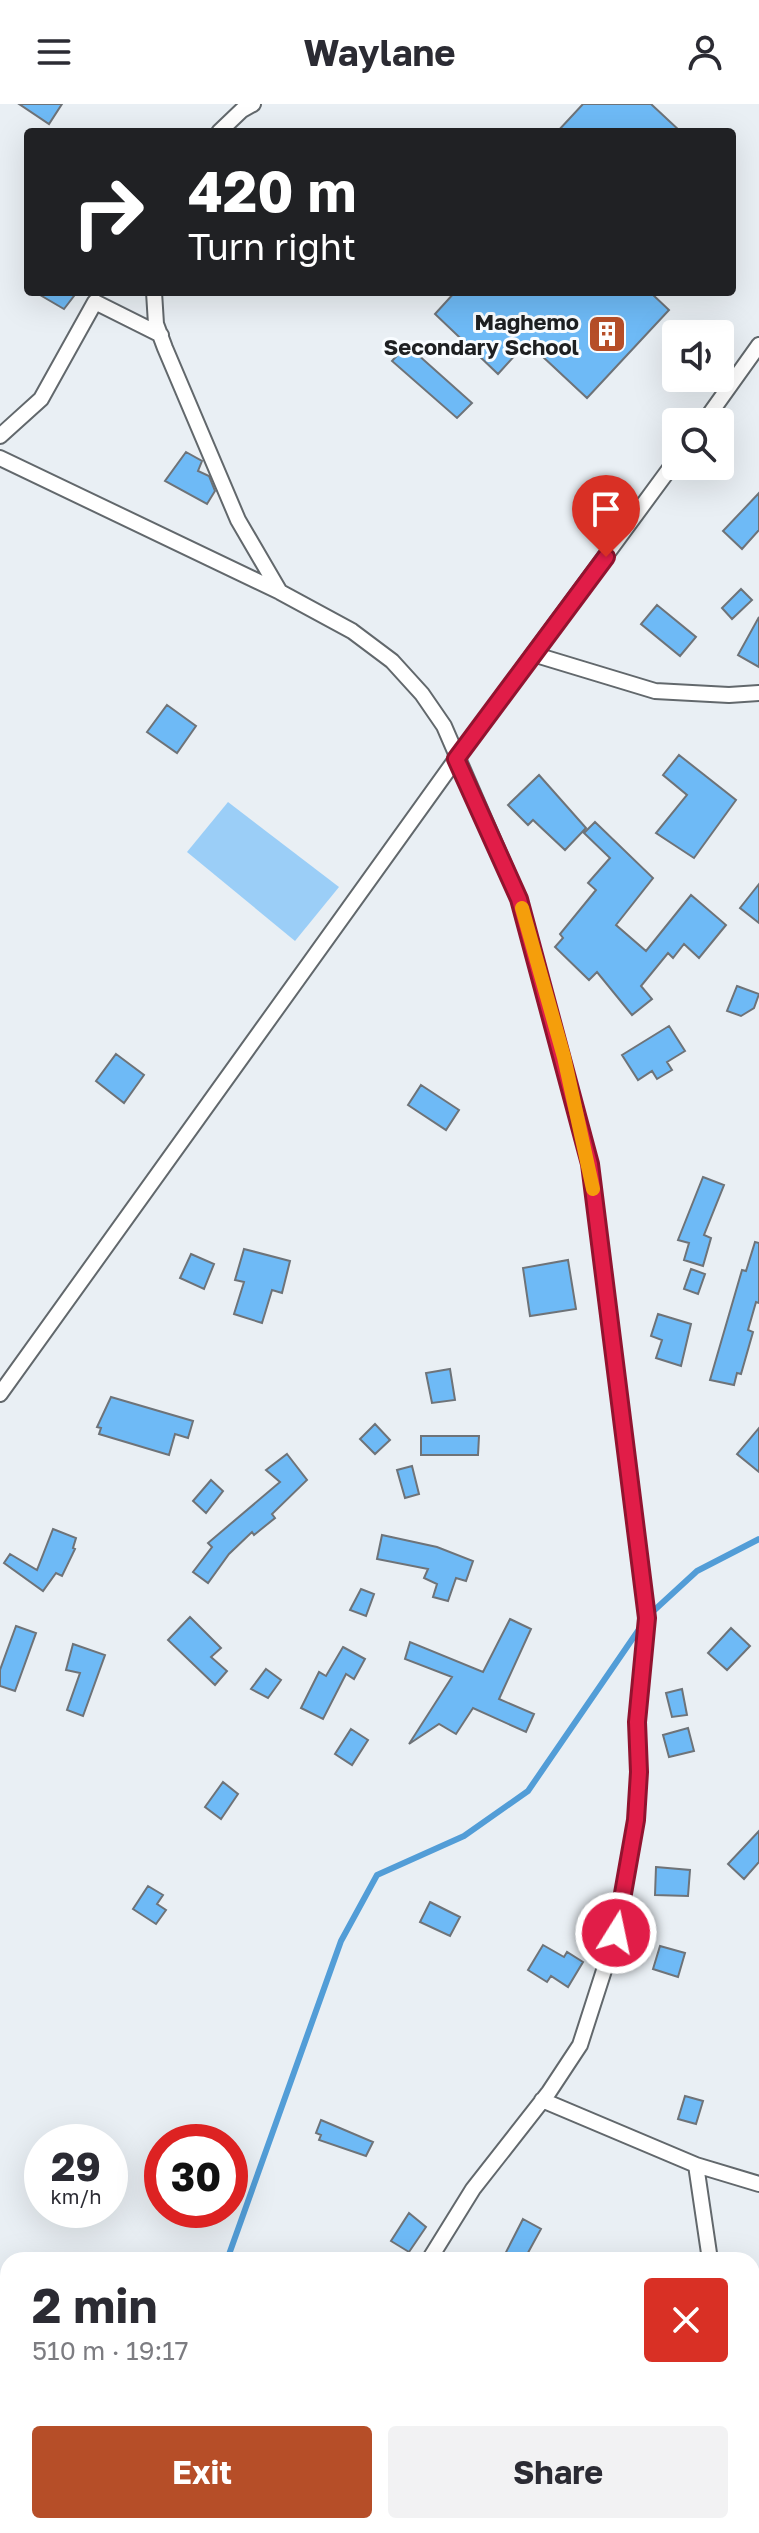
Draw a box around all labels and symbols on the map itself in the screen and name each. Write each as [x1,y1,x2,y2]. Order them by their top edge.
place label: Maghemo Secondary School [384,308,579,360]
building icon: Maghemo Secondary School [586,313,628,355]
pin [572,475,640,557]
position arrow [574,1891,658,1975]
speed limit sign: 30 [144,2124,248,2228]

